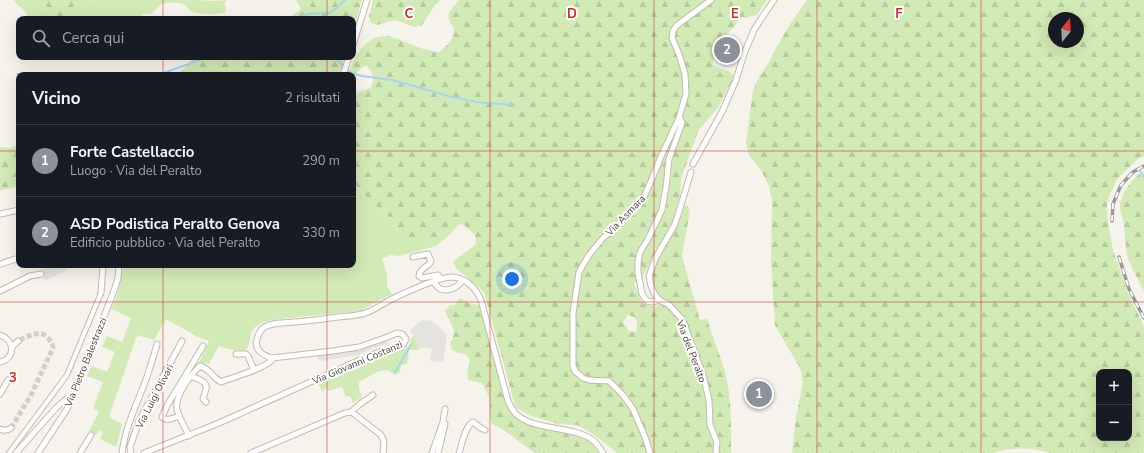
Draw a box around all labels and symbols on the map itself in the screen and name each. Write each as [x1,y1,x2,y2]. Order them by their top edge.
text: C [405,5,414,23]
text: D [567,5,577,23]
text: E [731,5,739,23]
text: F [895,5,903,23]
north arrow [1048,12,1084,48]
pin: 2 [714,35,740,65]
street label: Via Asmara [602,192,649,240]
your location [502,269,522,289]
street label: Via Pietro Balestrazzi [61,316,110,410]
street label: Via del Peralto [672,317,710,385]
street label: Via Giovanni Costanzi [309,338,405,389]
street label: Via Luigi Olivari [132,362,177,432]
text: 3 [9,369,17,387]
pin: 1 [746,379,772,409]

